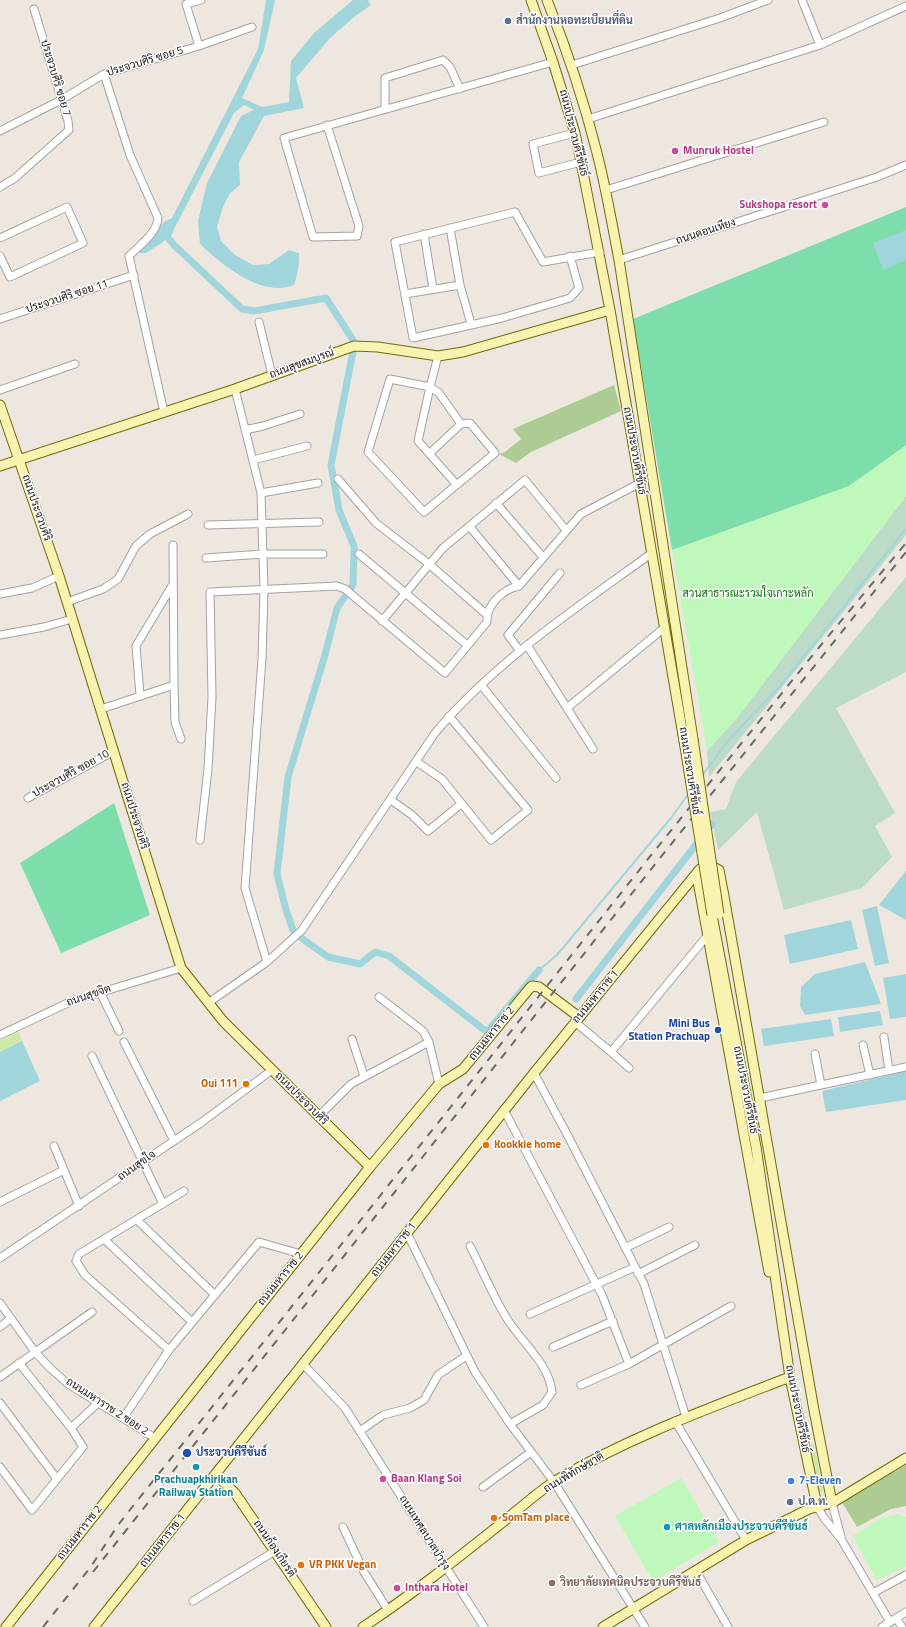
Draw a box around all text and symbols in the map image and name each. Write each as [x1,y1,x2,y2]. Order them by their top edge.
place label: สำนักงานหอทะเบียนที่ดิน [516,14,633,28]
marker: สำนักงานหอทะเบียนที่ดิน [503,16,513,26]
street label: ประจวบศิริ ซอย 7 [37,38,73,118]
street label: ประจวบศิริ ซอย 5 [105,44,185,80]
street label: ถนนประจวบคีรีขันธ์ [556,88,590,178]
place label: Munruk Hostel [683,144,754,158]
marker: Munruk Hostel [670,146,680,156]
place label: Sukshopa resort [739,198,817,212]
marker: Sukshopa resort [820,200,830,210]
street label: ถนนดอนเหียง [674,216,738,248]
street label: ประจวบศิริ ซอย 11 [24,277,110,317]
street label: ถนนสุขสมบูรณ์ [268,346,336,382]
street label: ถนนประจวบคีรีขันธ์ [620,406,648,496]
street label: ถนนประจวบศิริ [18,473,54,543]
park label: สวนสาธารณะรวมใจเกาะหลัก [682,587,814,601]
street label: ถนนประจวบคีรีขันธ์ [676,726,702,816]
street label: ประจวบศิริ ซอย 10 [30,747,112,801]
street label: ถนนประจวบศิริ [118,781,150,851]
street label: ถนนมหาราช 1 [570,968,622,1026]
street label: ถนนสุขจิต [65,982,113,1010]
street label: ถนนมหาราช 2 [466,1004,518,1064]
place label: Mini Bus Station Prachuap [628,1017,710,1043]
marker: Mini Bus Station Prachuap [713,1025,723,1035]
street label: ถนนประจวบคีรีขันธ์ [730,1045,760,1135]
street label: ถนนประจวบศิริ [272,1070,330,1128]
place label: Oui 111 [201,1077,238,1091]
marker: Oui 111 [241,1079,251,1089]
place label: Kookkie home [494,1138,561,1152]
marker: Kookkie home [481,1140,491,1150]
street label: ถนนสุขใจ [115,1148,159,1184]
street label: ถนนมหาราช 1 [369,1220,419,1280]
street label: ถนนมหาราช 2 [255,1249,307,1309]
street label: ถนนประจวบคีรีขันธ์ [782,1364,812,1454]
street label: ถนนมหาราช 2 ซอย 2 [63,1375,151,1439]
place label: ประจวบคีรีขันธ์ [196,1446,267,1460]
marker: ประจวบคีรีขันธ์ [181,1447,193,1459]
street label: ถนนพิทักษ์ชาติ [541,1450,607,1496]
marker: Prachuapkhirikan Railway Station [191,1462,201,1472]
place label: Baan Klang Soi [391,1472,462,1486]
place label: Prachuapkhirikan Railway Station [154,1473,238,1499]
marker: Baan Klang Soi [378,1474,388,1484]
place label: 7-Eleven [799,1474,841,1488]
marker: 7-Eleven [786,1476,796,1486]
street label: ถนนเทศลบาลบำรุง [396,1493,452,1573]
place label: ป.ต.ท. [798,1495,828,1509]
marker: ป.ต.ท. [785,1497,795,1507]
street label: ถนนมหาราช 2 [55,1503,105,1563]
street label: ถนนมหาราช 1 [137,1511,189,1571]
place label: SomTam place [502,1511,570,1525]
marker: SomTam place [489,1513,499,1523]
street label: ถนนก้องเกียรติ [250,1518,298,1580]
place label: ศาลหลักเมืองประจวบคีรีขันธ์ [675,1520,808,1534]
marker: ศาลหลักเมืองประจวบคีรีขันธ์ [662,1522,672,1532]
place label: VR PKK Vegan [309,1558,376,1572]
marker: VR PKK Vegan [296,1560,306,1570]
place label: วิทยาลัยเทคนิคประจวบคีรีขันธ์ [560,1576,701,1590]
marker: วิทยาลัยเทคนิคประจวบคีรีขันธ์ [547,1578,557,1588]
place label: Inthara Hotel [405,1581,468,1595]
marker: Inthara Hotel [392,1583,402,1593]

